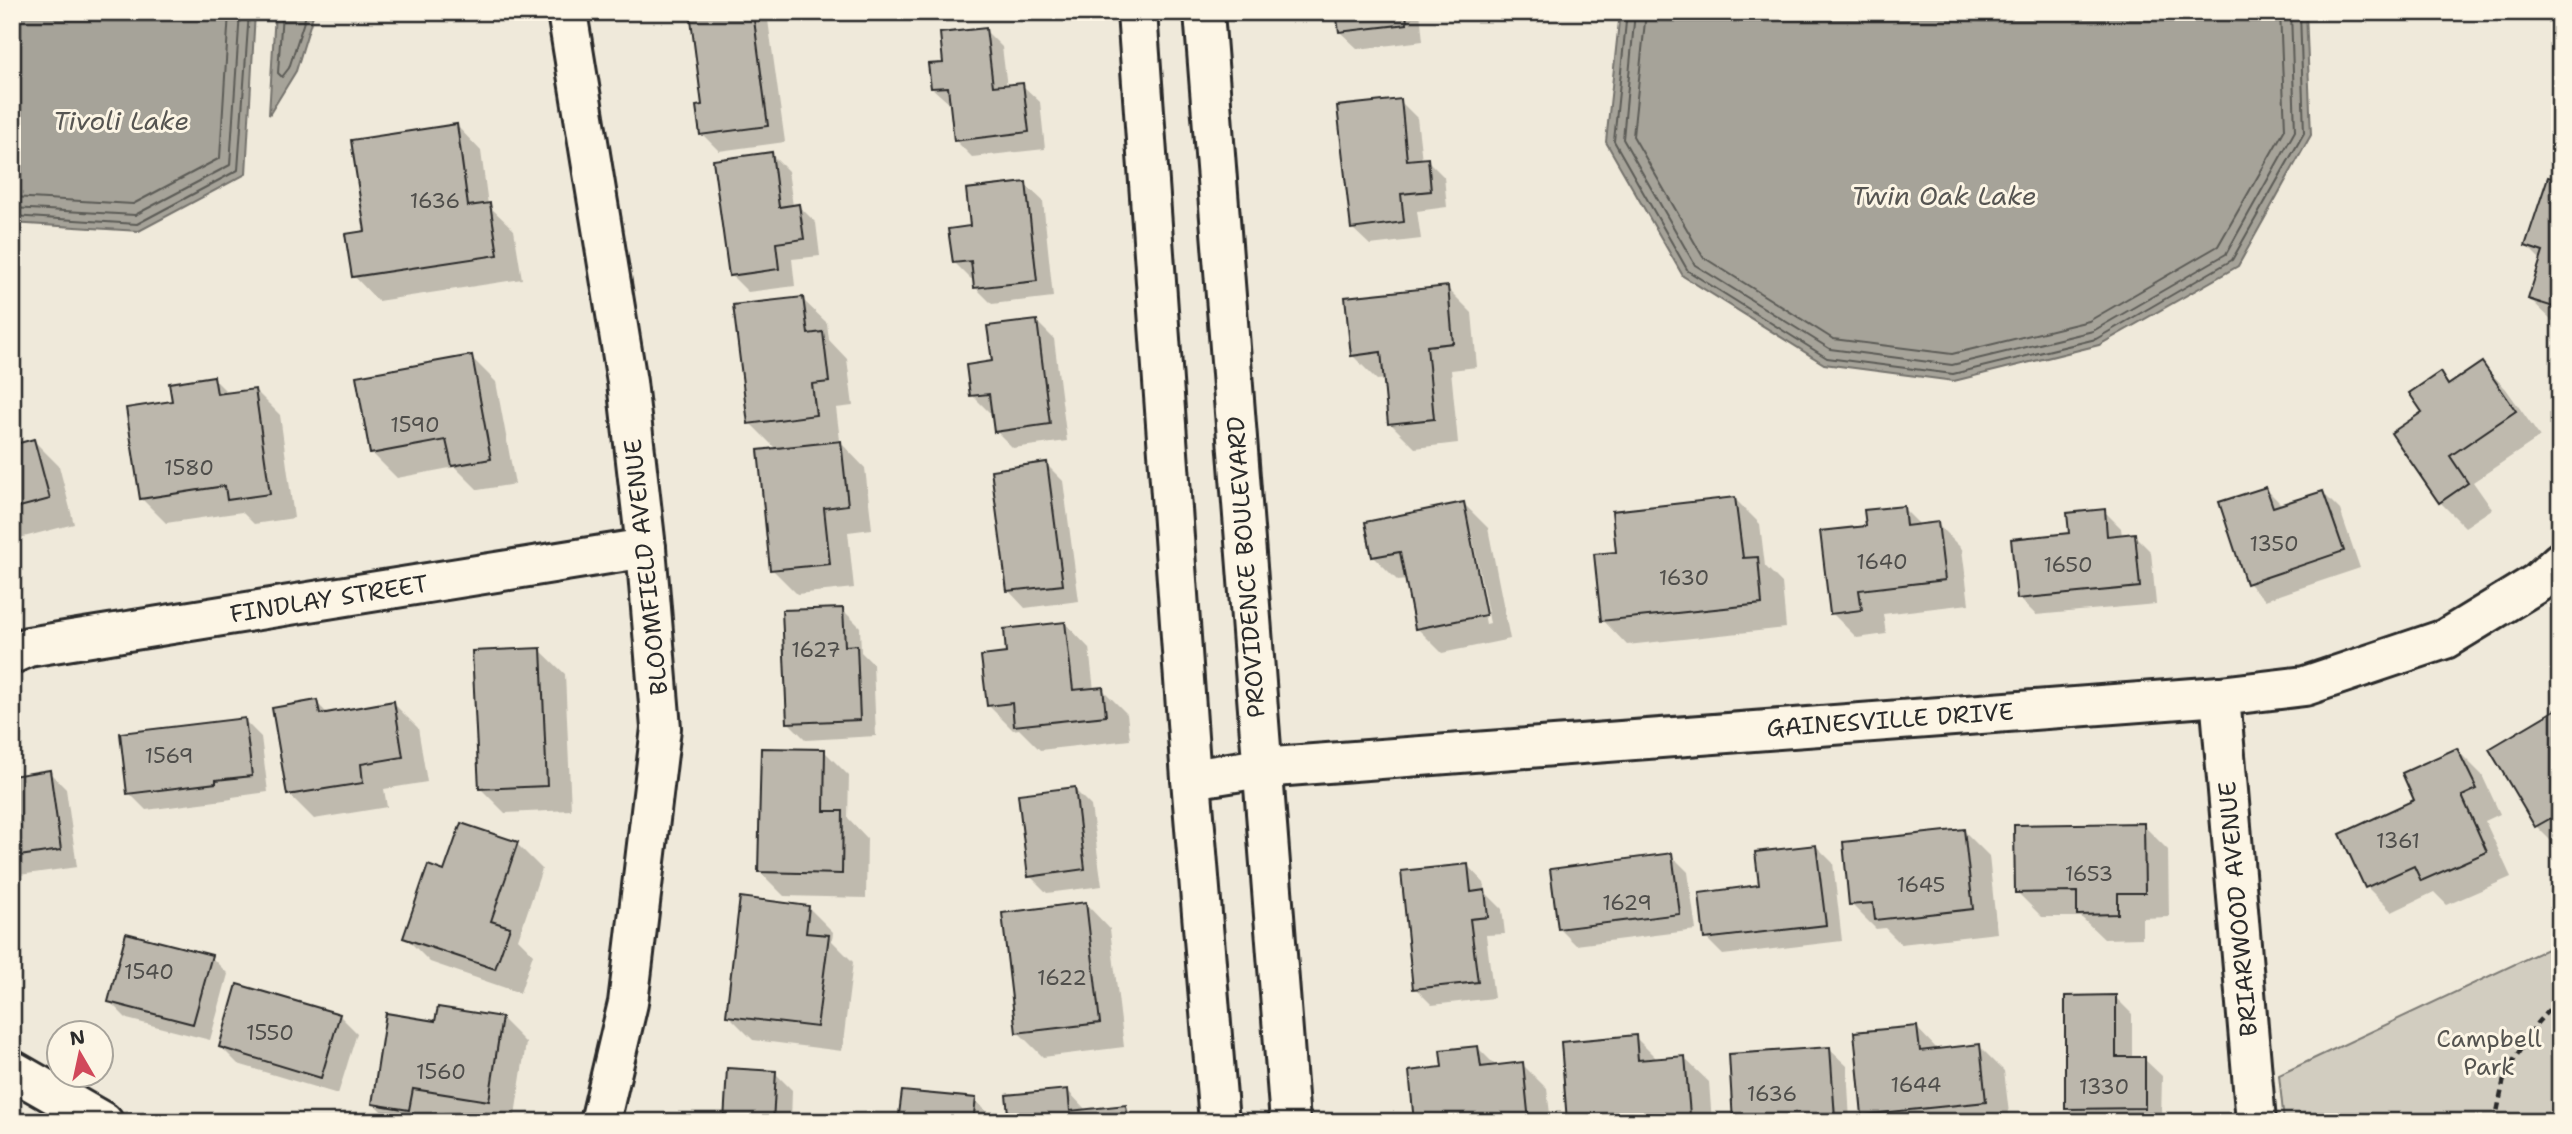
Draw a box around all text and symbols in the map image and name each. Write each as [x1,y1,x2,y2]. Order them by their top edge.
water label: Tivoli Lake [53,103,189,138]
water label: Twin Oak Lake [1851,178,2037,213]
house number: 1636 [410,187,460,215]
house number: 1590 [390,411,440,439]
street label: PROVIDENCE BOULEVARD [1219,415,1273,719]
street label: BLOOMFIELD AVENUE [617,437,675,697]
house number: 1580 [164,454,214,482]
house number: 1350 [2249,530,2299,558]
house number: 1640 [1856,548,1908,576]
house number: 1650 [2043,551,2093,579]
house number: 1630 [1659,564,1709,592]
street label: FINDLAY STREET [228,568,431,630]
house number: 1627 [791,636,841,664]
street label: GAINESVILLE DRIVE [1765,695,2015,745]
house number: 1569 [145,742,193,770]
street label: BRIARWOOD AVENUE [2211,780,2265,1038]
house number: 1361 [2376,827,2420,855]
house number: 1653 [2065,860,2113,888]
house number: 1645 [1897,871,1945,899]
house number: 1629 [1602,889,1652,917]
house number: 1540 [124,958,174,986]
house number: 1622 [1037,964,1087,992]
north arrow [46,1018,116,1088]
house number: 1550 [246,1019,294,1047]
park label: Campbell Park [2436,1023,2542,1083]
text: N [68,1024,87,1051]
house number: 1560 [416,1058,466,1086]
house number: 1644 [1891,1071,1941,1099]
house number: 1330 [2079,1073,2129,1101]
house number: 1636 [1747,1080,1797,1108]

